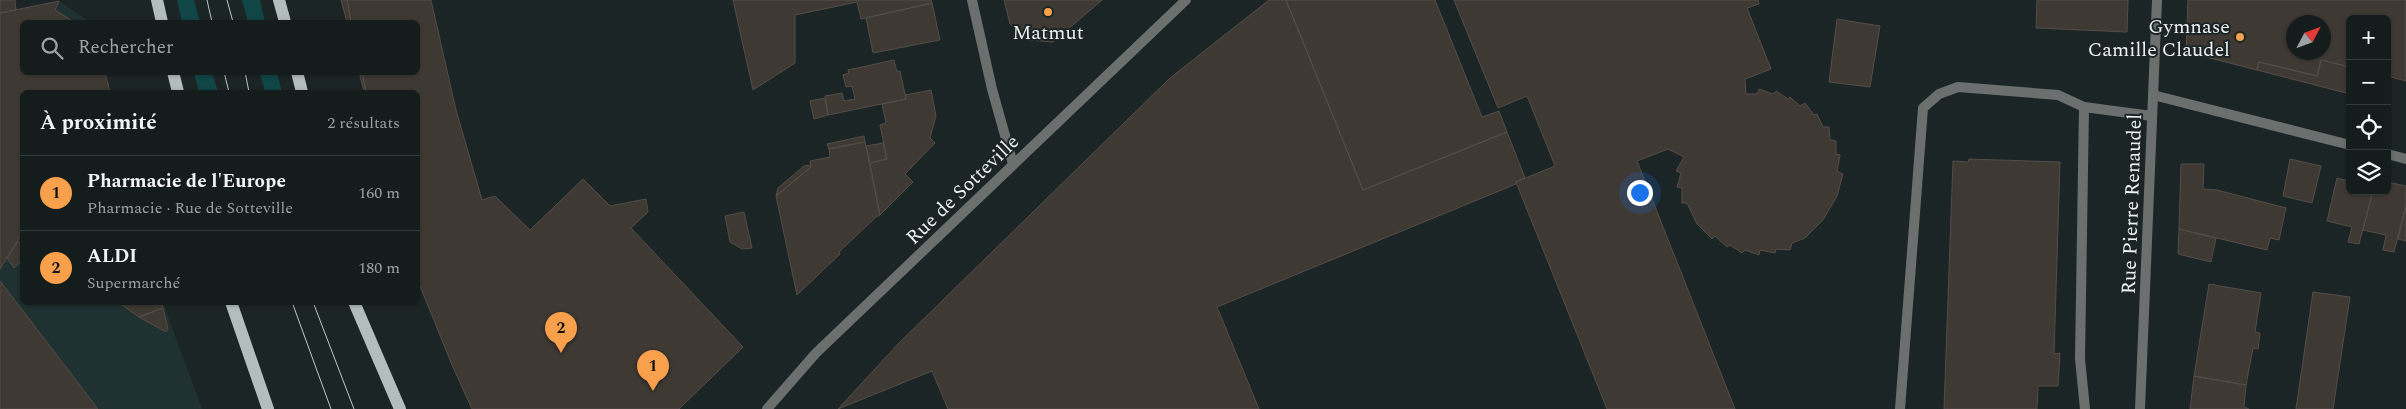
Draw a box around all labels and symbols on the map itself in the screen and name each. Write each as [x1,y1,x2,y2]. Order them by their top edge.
marker: Matmut [1042,6,1054,18]
place label: Gymnase Camille Claudel [2088,12,2230,65]
north arrow [2286,15,2331,60]
place label: Matmut [1012,18,1084,48]
marker: Gymnase Camille Claudel [2234,31,2246,43]
street label: Rue Pierre Renaudel [2114,113,2150,295]
street label: Rue de Sotteville [899,128,1026,252]
your location [1627,180,1653,206]
pin: 2 [545,312,577,353]
pin: 1 [637,350,669,391]

